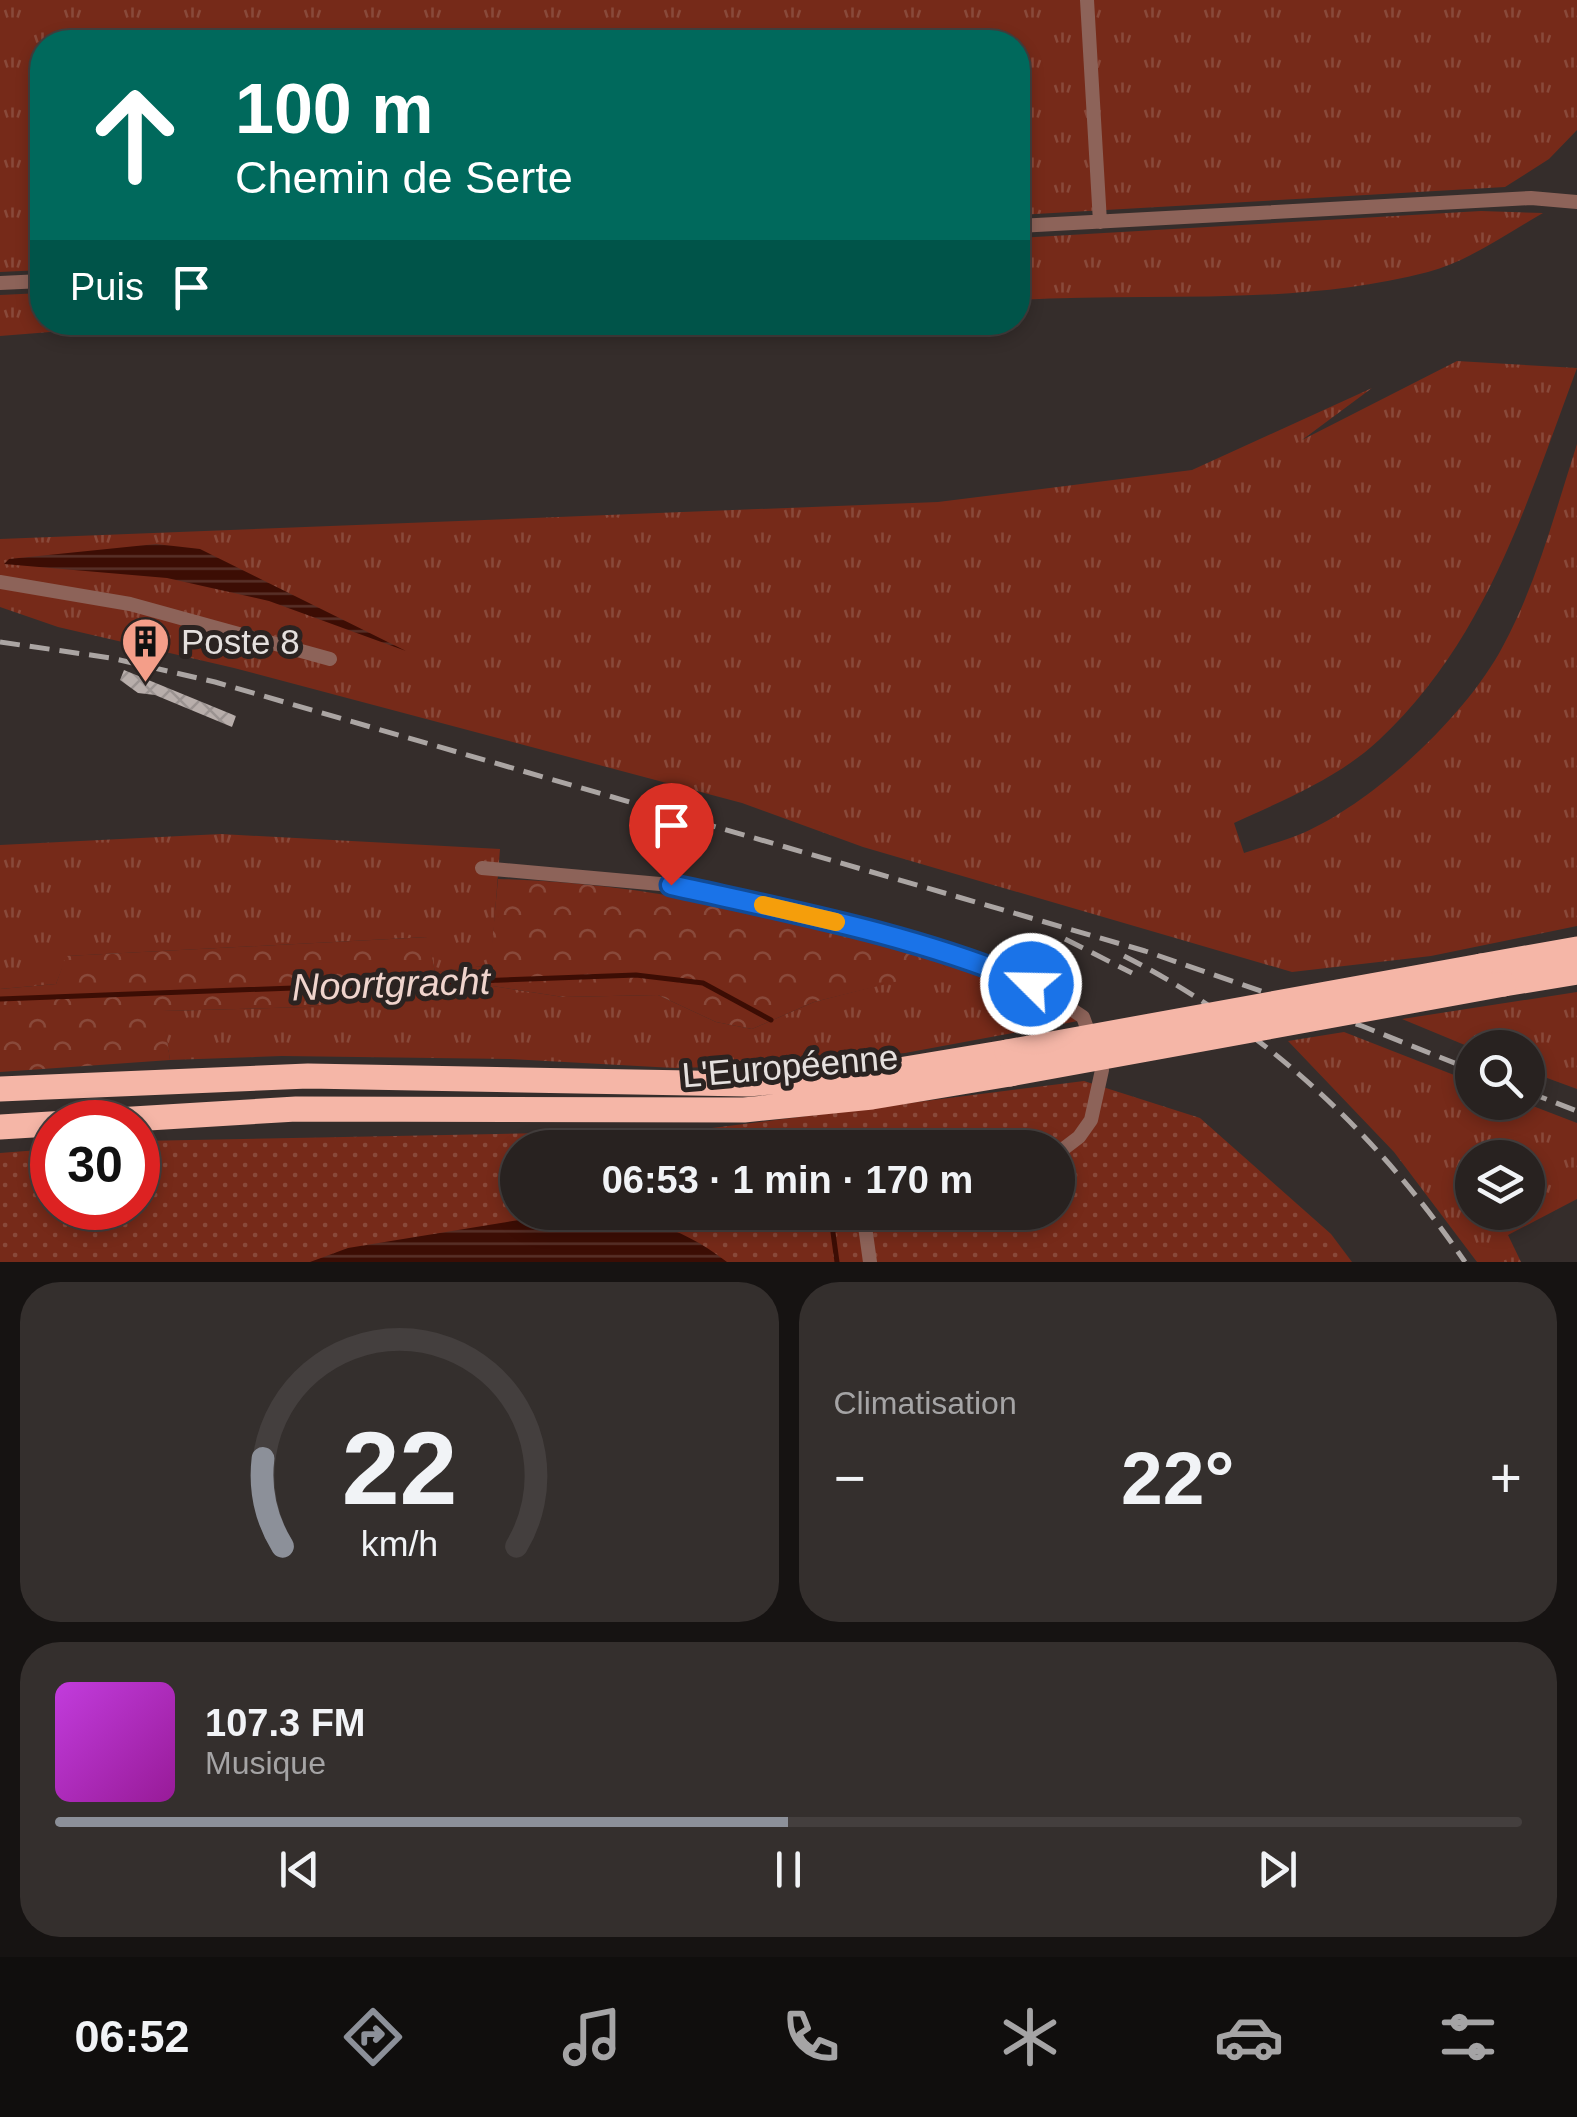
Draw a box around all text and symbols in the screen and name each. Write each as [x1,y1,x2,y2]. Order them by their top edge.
icon: ahead [70,70,200,200]
text: 100 m [235,70,433,148]
text: Chemin de Serte [235,152,573,203]
icon: arrive [164,260,219,315]
text: Puis [70,266,144,308]
building icon: Poste 8 [120,616,172,684]
place label: Poste 8 [181,622,300,661]
pin [629,783,714,886]
icon: arrive [644,798,699,853]
position arrow [979,932,1083,1036]
water label: Noortgracht [291,959,492,1008]
map controls [1455,1030,1545,1230]
button: search [1455,1030,1545,1120]
street label: L'Européenne [680,1037,900,1094]
speed limit sign: 30 [30,1100,160,1230]
button: layers [1455,1140,1545,1230]
text: 06:53 · 1 min · 170 m [602,1159,973,1201]
text: Climatisation [834,1385,1017,1421]
text: 22 [341,1410,457,1526]
text: 22° [1121,1436,1234,1520]
text: − [834,1447,866,1509]
text: + [1490,1447,1522,1509]
text: km/h [361,1524,438,1564]
text: 107.3 FM [205,1702,366,1744]
text: Musique [205,1745,326,1781]
icon: previous [272,1842,327,1897]
icon: pause [761,1842,816,1897]
icon: next [1250,1842,1305,1897]
icon: directions [338,2002,408,2072]
icon: music [557,2002,627,2072]
icon: phone [776,2002,846,2072]
icon: climate [995,2002,1065,2072]
icon: car [1214,2002,1284,2072]
icon: filters [1433,2002,1503,2072]
text: 06:52 [74,2011,190,2062]

